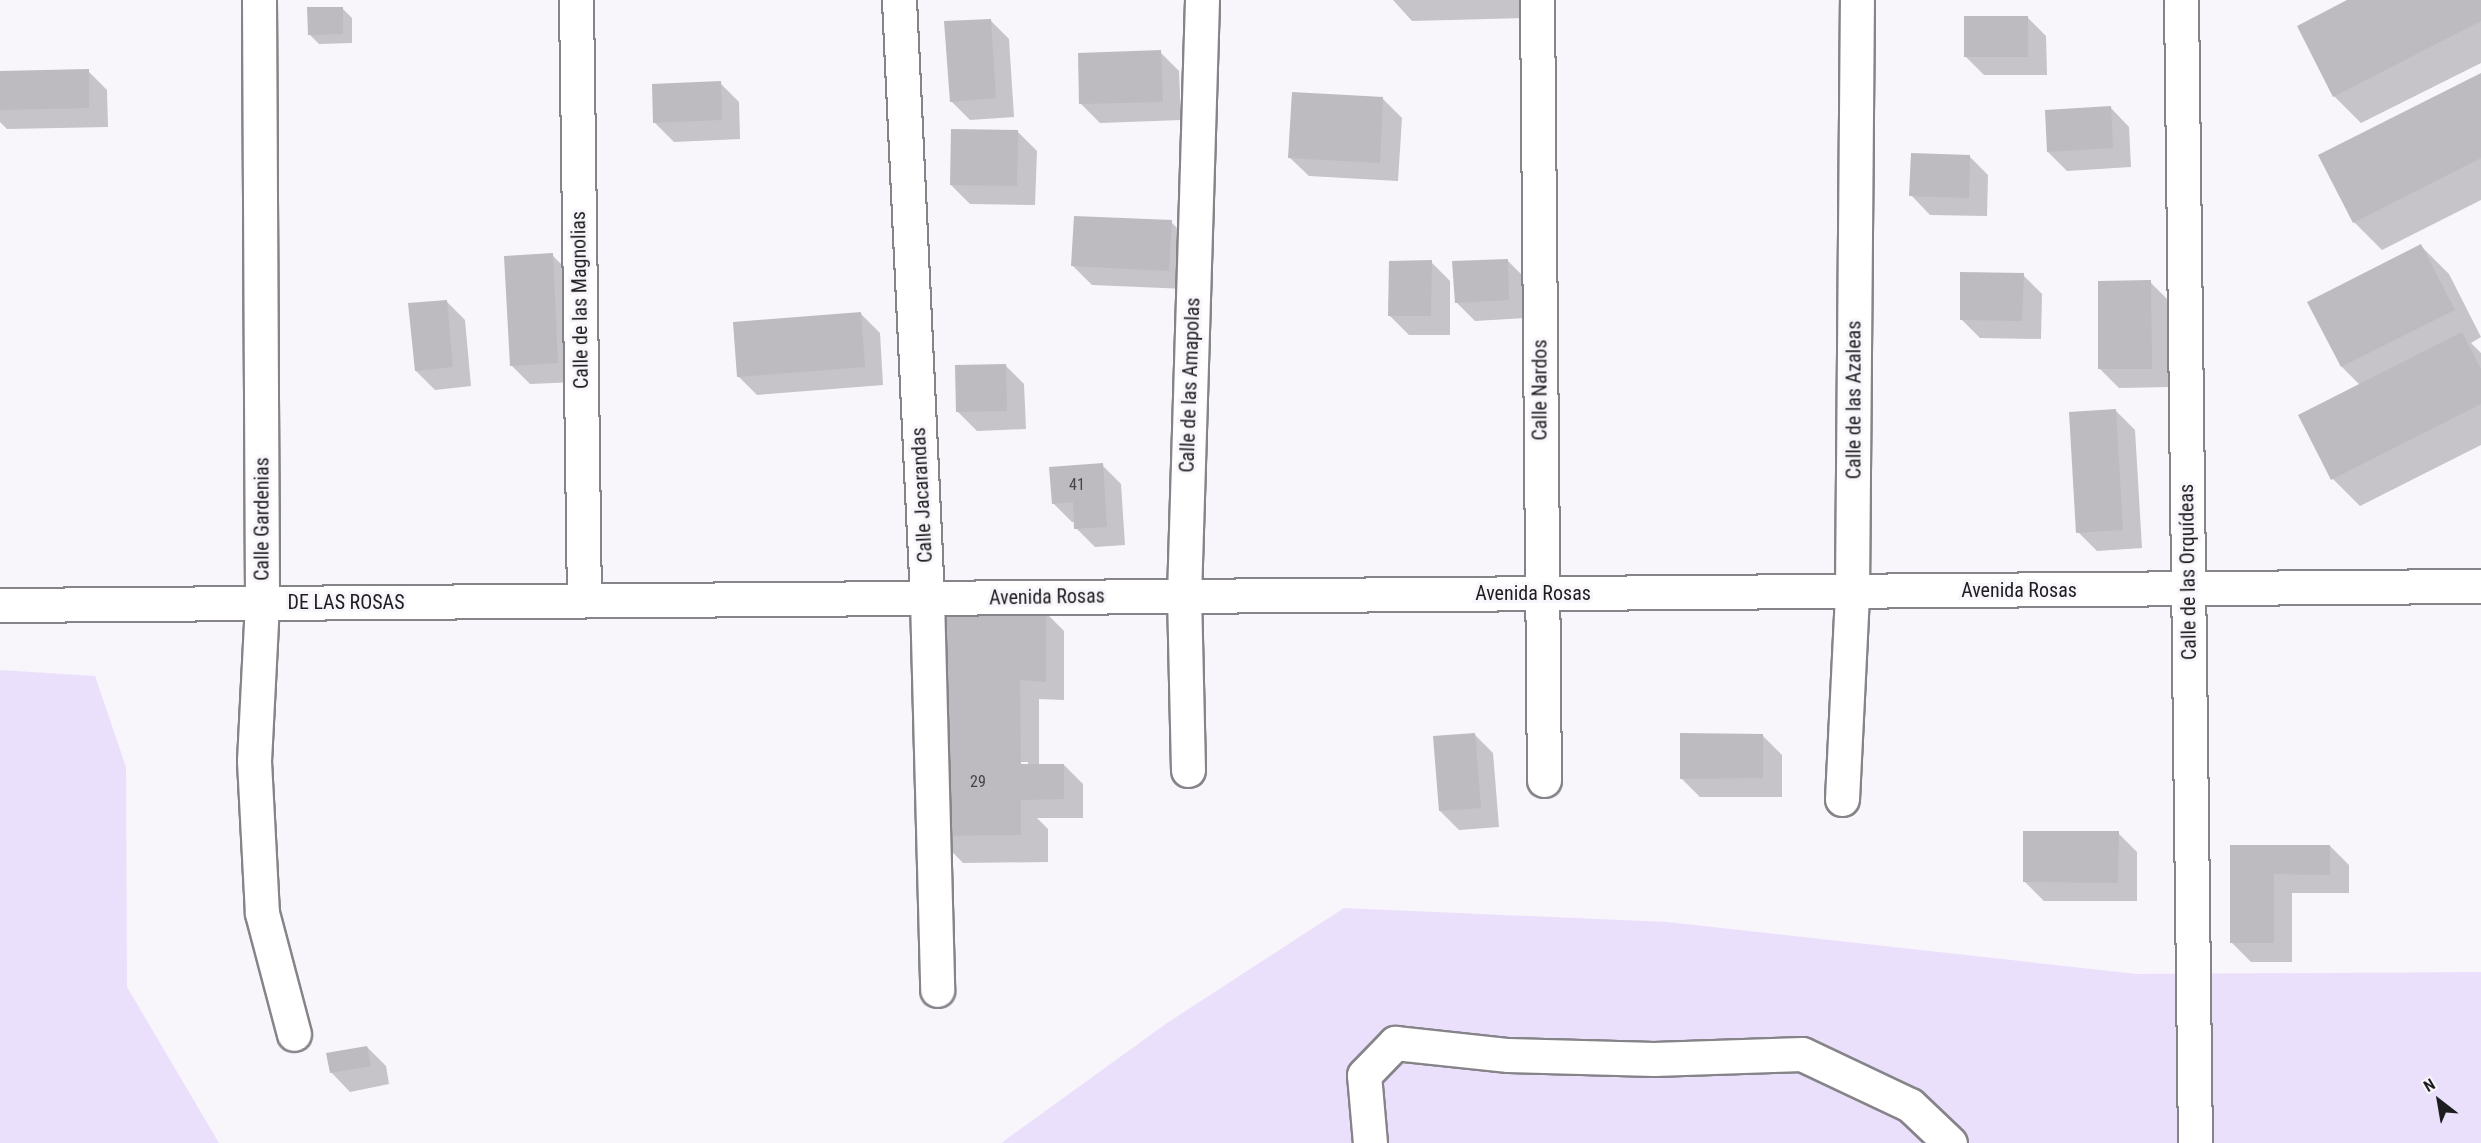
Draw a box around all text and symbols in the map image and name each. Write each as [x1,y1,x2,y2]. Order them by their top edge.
street label: Calle de las Magnolias [566,211,594,389]
street label: Calle de las Amapolas [1175,297,1205,473]
street label: Calle de las Azaleas [1842,321,1866,479]
street label: Calle Nardos [1528,339,1552,441]
street label: Calle Jacarandas [906,427,938,563]
street label: Calle Gardenias [250,457,274,581]
house number: 41 [1069,475,1085,495]
street label: Calle de las Orquídeas [2174,484,2202,660]
street label: Avenida Rosas [1961,578,2077,602]
street label: Avenida Rosas [1475,581,1591,605]
street label: Avenida Rosas [989,584,1105,610]
street label: DE LAS ROSAS [287,590,405,614]
house number: 29 [970,772,986,792]
north arrow [2409,1071,2469,1131]
text: N [2420,1074,2439,1096]

